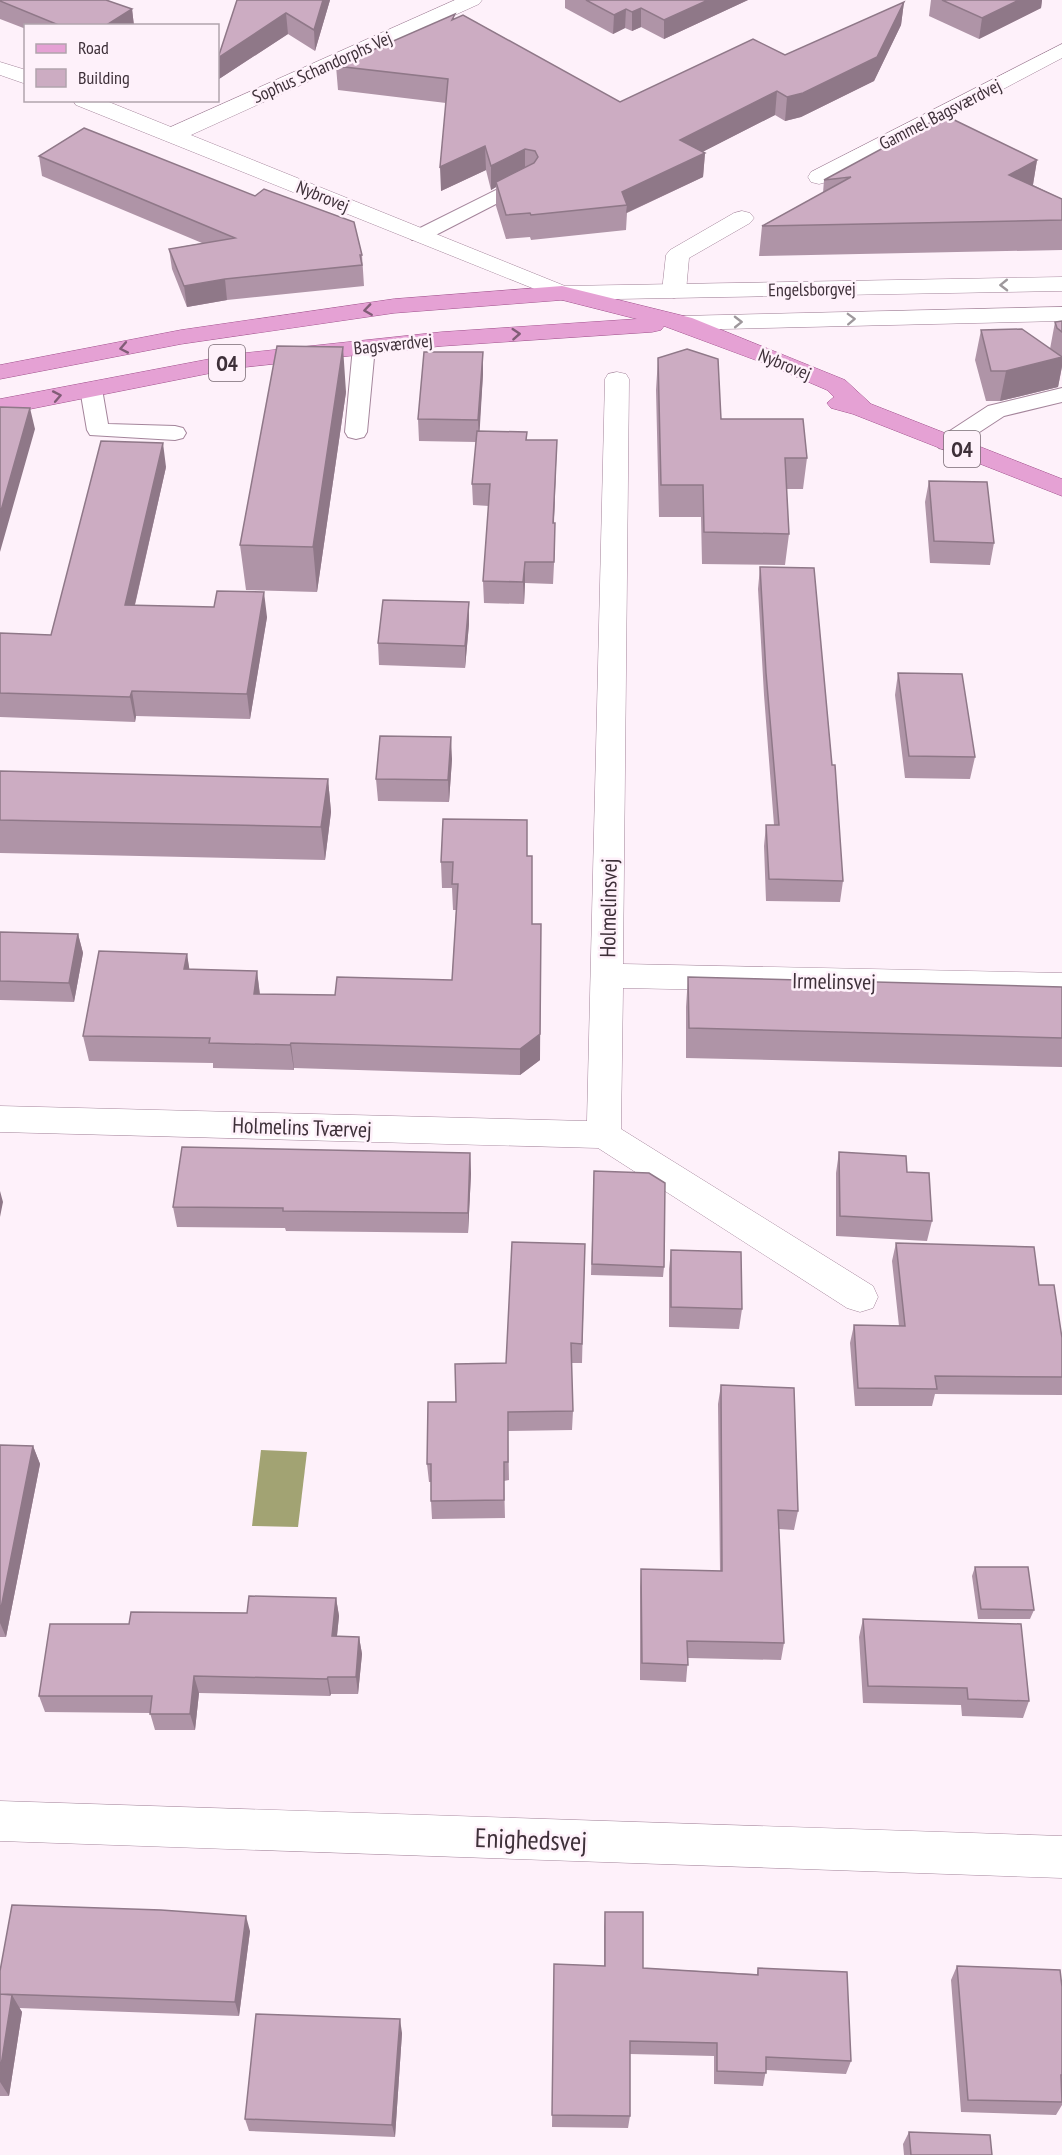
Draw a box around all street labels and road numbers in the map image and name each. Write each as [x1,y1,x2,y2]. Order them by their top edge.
street label: Sophus Schandorphs Vej [249,26,395,108]
street label: Gammel Bagsværdvej [875,73,1005,155]
street label: Nybrovej [293,175,353,217]
street label: Engelsborgvej [768,277,856,301]
street label: Bagsværdvej [352,328,434,360]
street label: Nybrovej [755,343,815,385]
road number: O4 [209,345,245,381]
road number: O4 [944,431,980,467]
street label: Holmelinsvej [593,858,623,958]
street label: Irmelinsvej [792,966,876,996]
street label: Holmelins Tværvej [232,1111,372,1143]
street label: Enighedsvej [474,1820,588,1858]

